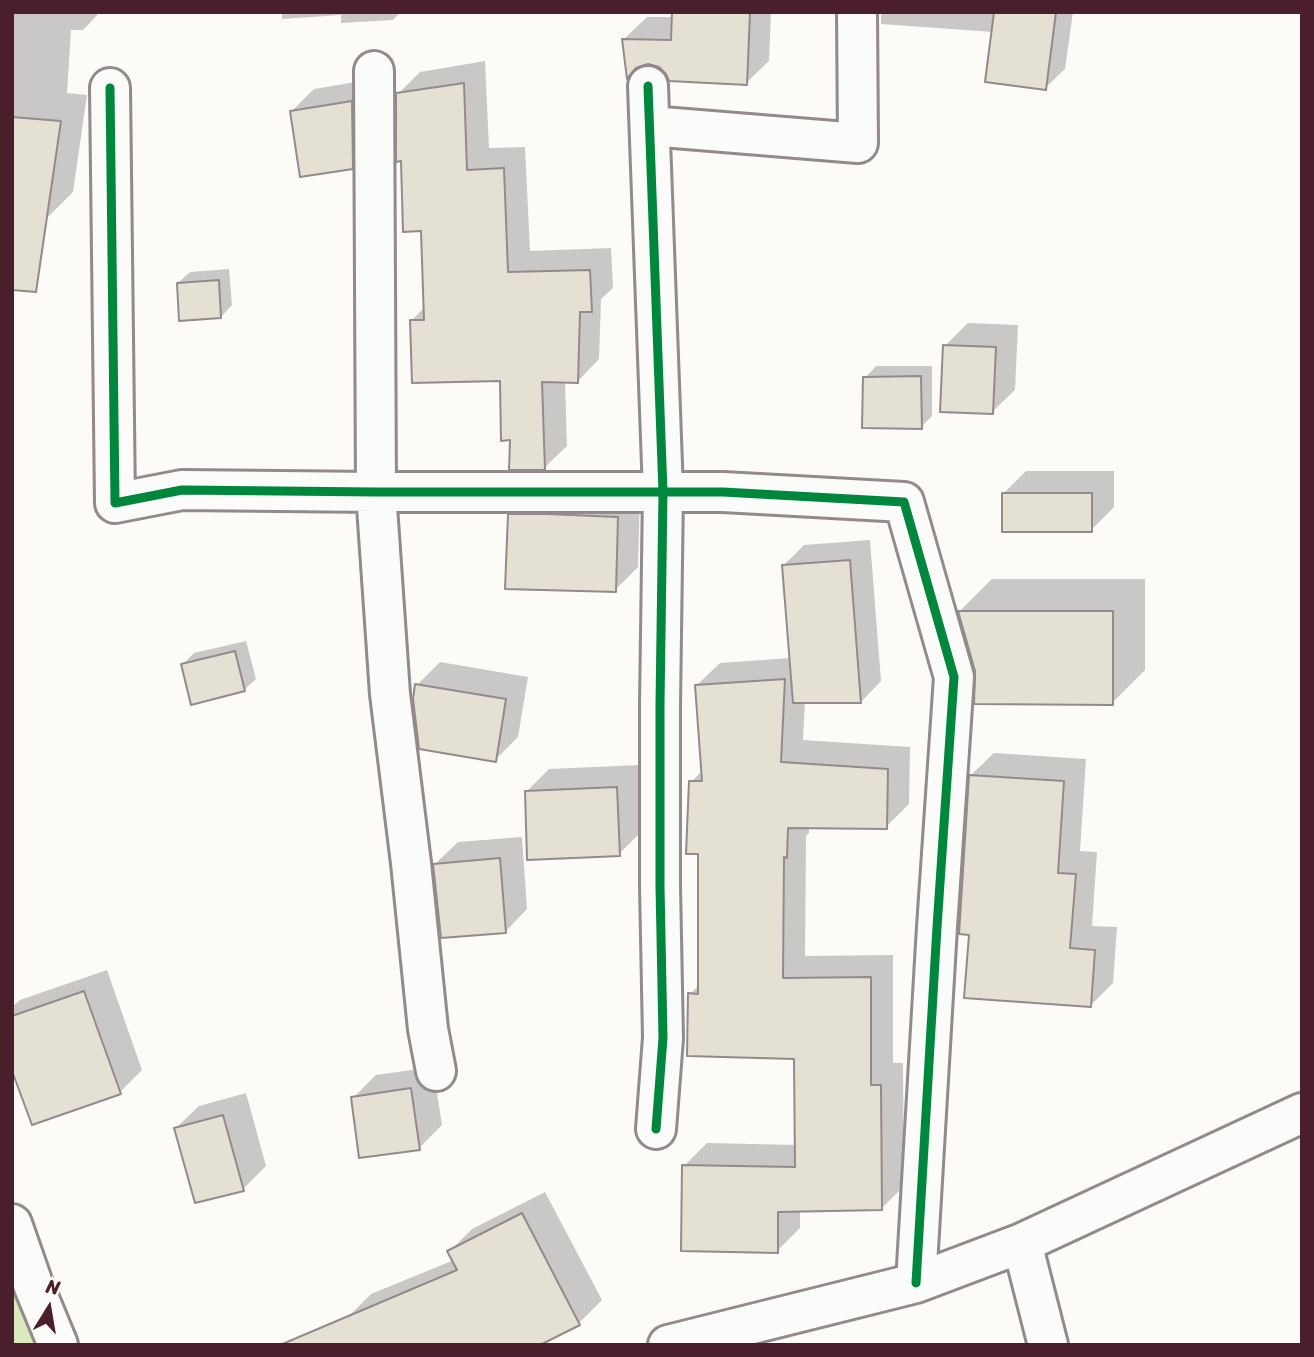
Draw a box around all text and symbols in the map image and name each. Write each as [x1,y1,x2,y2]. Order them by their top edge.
text: N [43,1269,63,1304]
north arrow [14,1273,84,1343]

